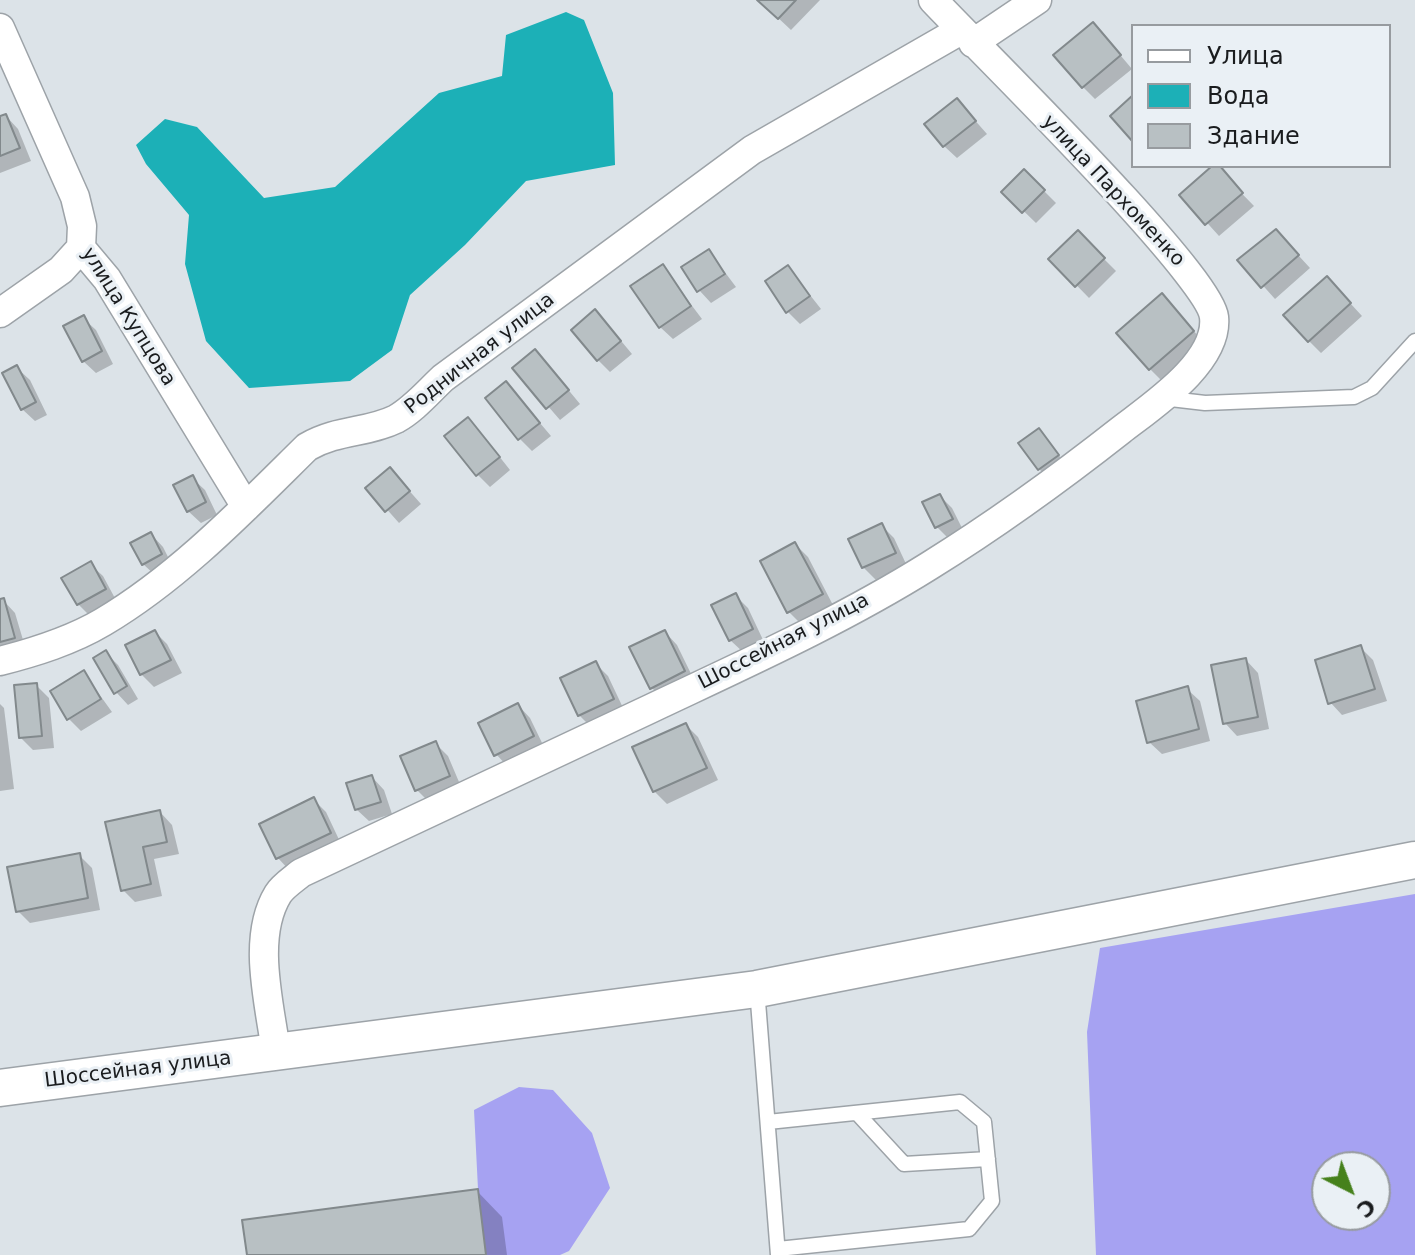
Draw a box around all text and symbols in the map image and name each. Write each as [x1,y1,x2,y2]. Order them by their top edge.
legend [1131,24,1391,168]
text: Улица [1207,42,1284,70]
text: Вода [1207,82,1269,110]
street label: улица Пархоменко [1036,110,1190,272]
text: Здание [1207,122,1300,150]
street label: улица Купцова [76,243,180,391]
street label: Родничная улица [400,288,560,420]
street label: Шоссейная улица [695,589,873,695]
street label: Шоссейная улица [43,1047,233,1093]
north arrow [1311,1151,1391,1231]
text: С [1352,1193,1380,1222]

